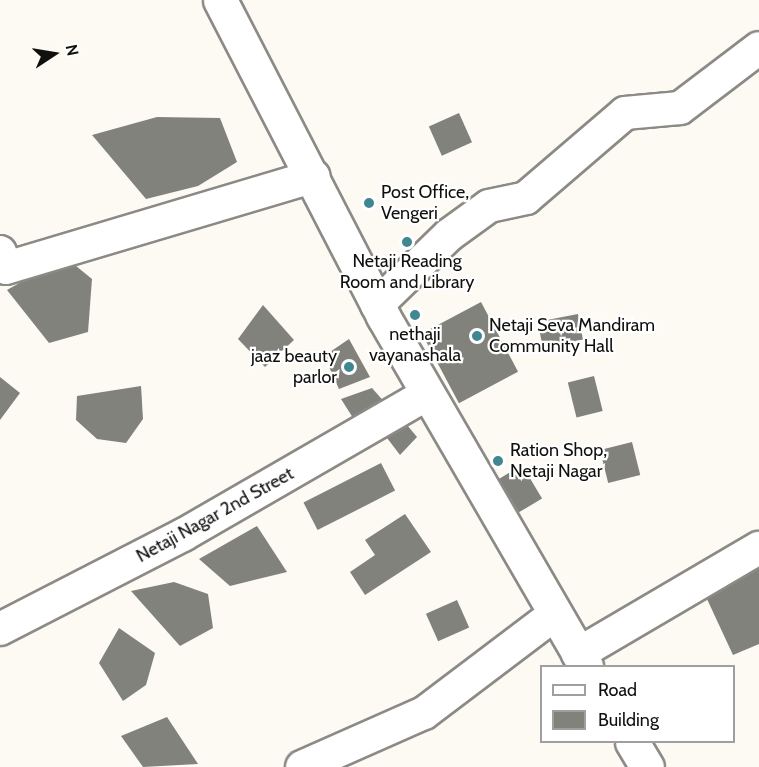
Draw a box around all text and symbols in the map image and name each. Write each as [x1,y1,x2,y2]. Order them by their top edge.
north arrow [24,24,84,84]
text: N [62,43,83,58]
place label: Post Office, Vengeri [381,182,469,224]
marker: Post Office, Vengeri [362,196,376,210]
marker: Netaji Reading Room and Library [400,235,414,249]
place label: Netaji Reading Room and Library [340,251,474,294]
marker: nethaji vayanashala [408,308,422,322]
place label: Netaji Seva Mandiram Community Hall [489,315,655,358]
place label: nethaji vayanashala [369,324,461,366]
marker: Netaji Seva Mandiram Community Hall [470,329,484,343]
place label: jaaz beauty parlor [251,346,337,388]
marker: jaaz beauty parlor [342,360,356,374]
place label: Ration Shop, Netaji Nagar [510,440,607,482]
marker: Ration Shop, Netaji Nagar [491,454,505,468]
street label: Netaji Nagar 2nd Street [133,463,297,567]
legend [540,665,735,743]
text: Road [598,679,637,701]
text: Building [598,709,659,731]

